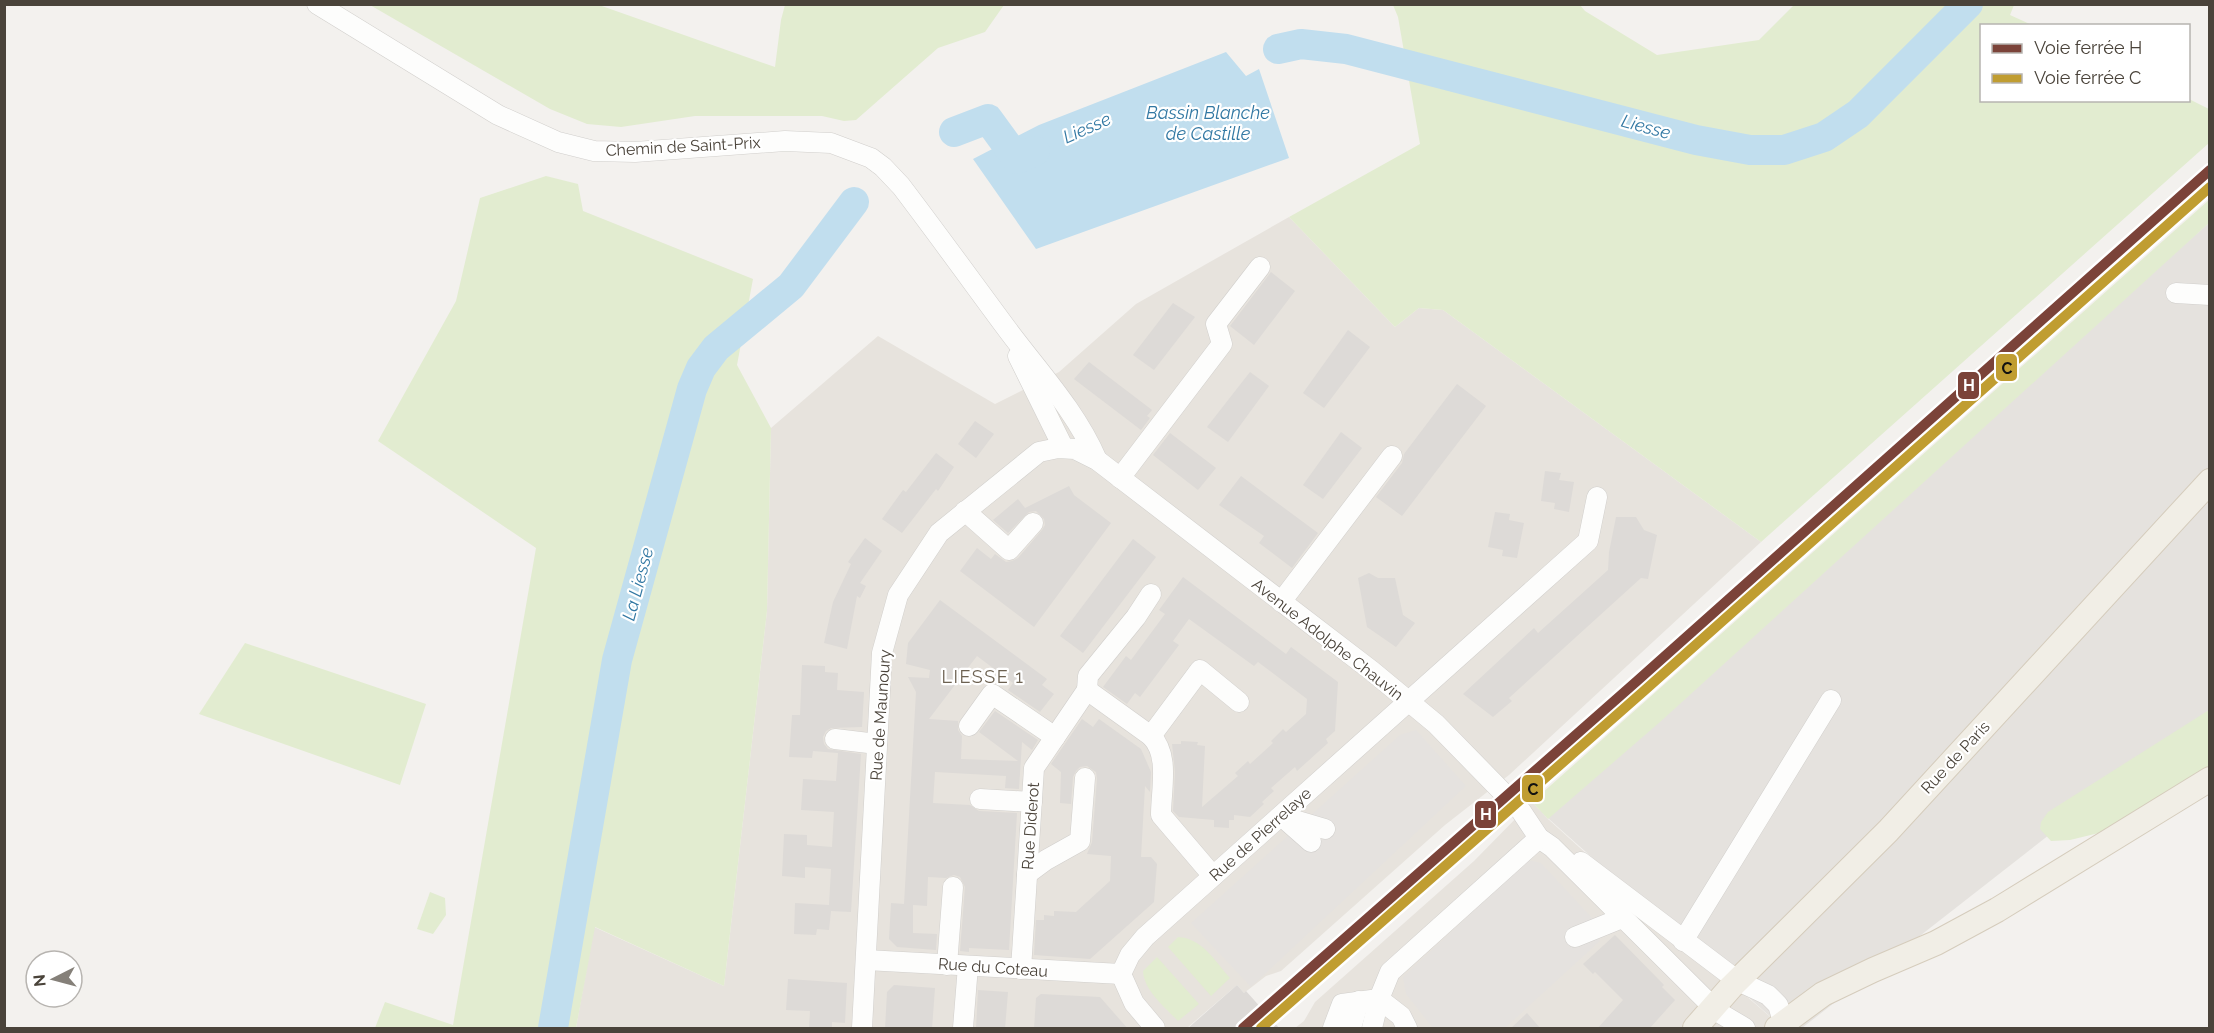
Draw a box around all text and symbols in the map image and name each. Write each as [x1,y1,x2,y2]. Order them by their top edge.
legend [1980,24,2190,102]
text: Voie ferrée H [2034,37,2142,58]
text: Voie ferrée C [2034,67,2141,88]
water label: Bassin Blanche de Castille [1146,102,1270,144]
water label: Liesse [1060,108,1114,147]
water label: Liesse [1619,110,1673,143]
street label: Chemin de Saint-Prix [605,133,761,160]
line badge: C [1995,353,2018,382]
text: C [2002,359,2013,378]
line badge: H [1957,371,1980,400]
text: H [1963,376,1975,395]
water label: La Liesse [618,545,657,623]
street label: Avenue Adolphe Chauvin [1248,574,1407,704]
street label: Rue de Maunoury [866,648,895,781]
district label: LIESSE 1 [942,666,1024,687]
street label: Rue de Paris [1917,717,1994,798]
line badge: C [1521,774,1544,803]
text: C [1528,780,1539,799]
street label: Rue Diderot [1018,781,1043,870]
street label: Rue de Pierrelaye [1205,784,1315,885]
line badge: H [1474,800,1497,829]
text: H [1480,805,1492,824]
north arrow [24,949,84,1009]
street label: Rue du Coteau [937,954,1049,981]
text: N [29,973,50,988]

